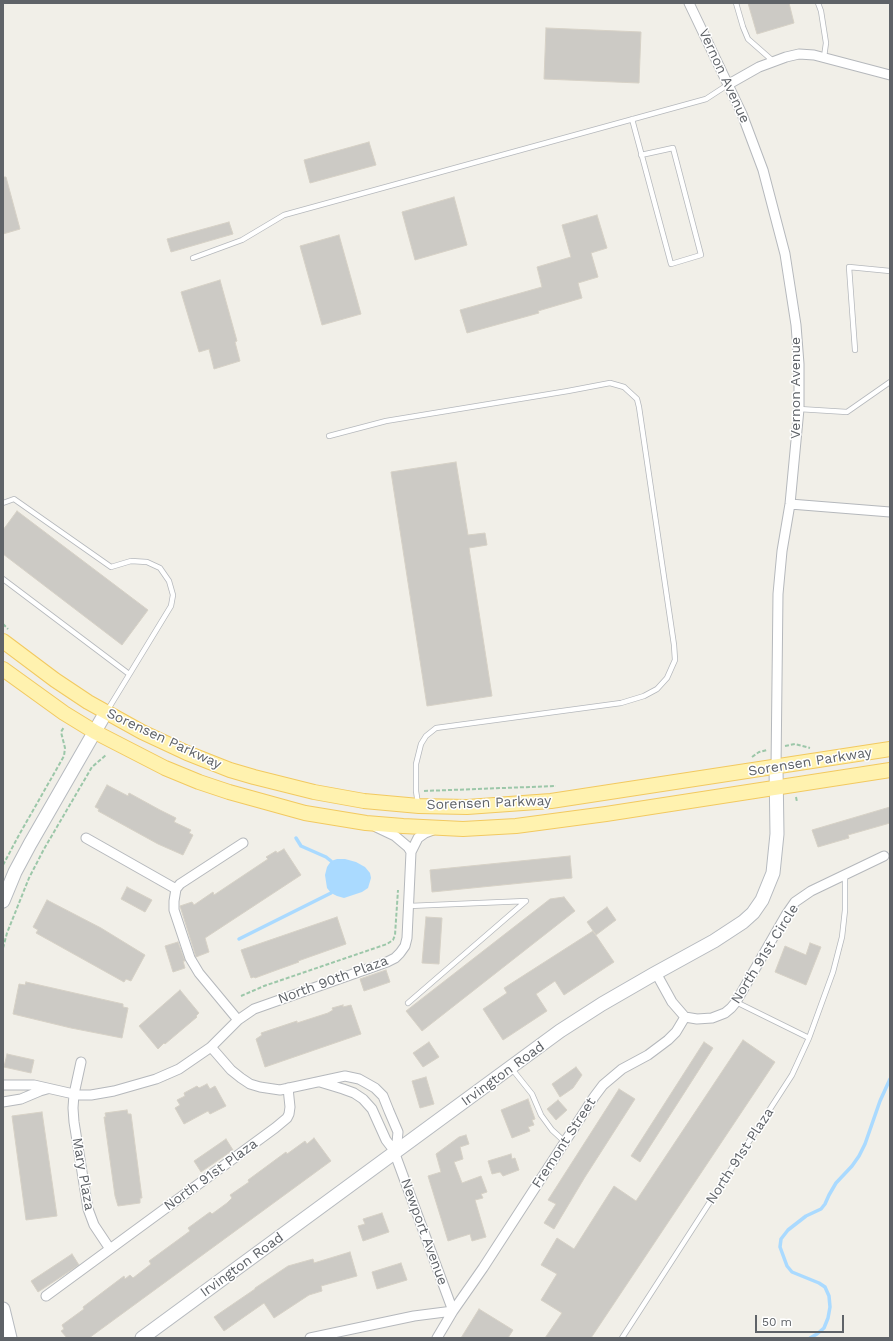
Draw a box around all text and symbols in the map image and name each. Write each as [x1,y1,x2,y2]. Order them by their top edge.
street label: Vernon Avenue [695,26,753,126]
street label: Vernon Avenue [788,337,804,439]
street label: Sorensen Parkway [104,705,224,773]
street label: Sorensen Parkway [747,744,873,780]
street label: Sorensen Parkway [426,792,552,814]
street label: North 91st Circle [728,901,802,1007]
street label: North 90th Plaza [276,952,390,1008]
street label: Irvington Road [458,1038,548,1110]
street label: Fremont Street [528,1095,600,1191]
street label: North 91st Plaza [703,1105,777,1207]
street label: North 91st Plaza [161,1135,261,1215]
street label: Mary Plaza [68,1136,98,1212]
street label: Newport Avenue [397,1176,451,1288]
street label: Irvington Road [197,1229,287,1301]
scale bar [757,1307,846,1333]
text: 50 m [762,1315,792,1329]

